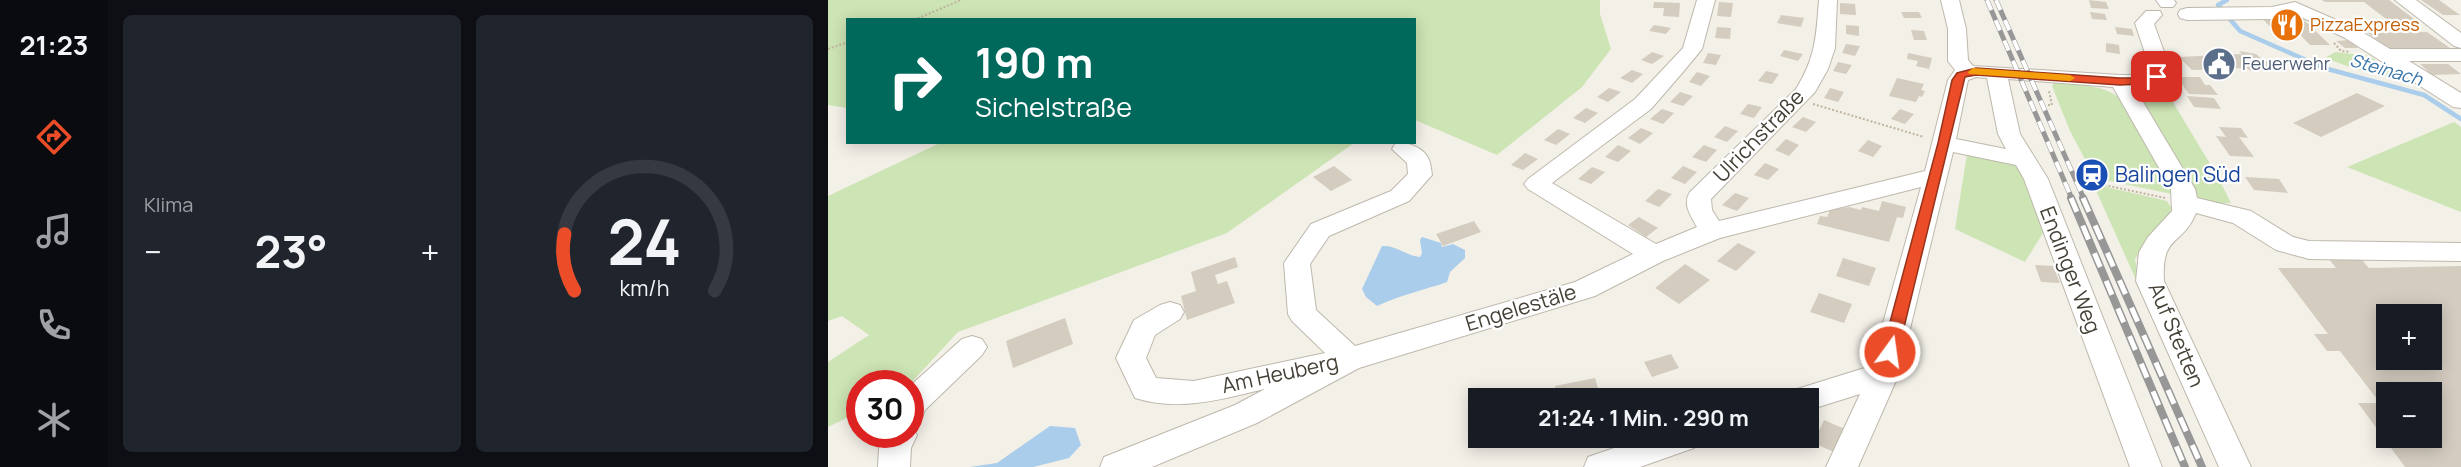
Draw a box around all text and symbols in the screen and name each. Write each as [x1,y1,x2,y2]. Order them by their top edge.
restaurant icon: PizzaExpress [2269,7,2305,43]
place label: PizzaExpress [2310,12,2420,36]
text: 21:23 [20,26,88,63]
text: 190 m [975,33,1093,91]
icon: right [876,42,954,120]
public building icon: Feuerwehr [2201,46,2237,82]
water label: Steinach [2347,47,2426,91]
pin [2131,51,2182,102]
place label: Feuerwehr [2242,51,2331,75]
icon: arrive [2140,60,2173,93]
street label: Ulrichstraße [1707,83,1810,188]
text: Sichelstraße [975,88,1132,125]
icon: directions [33,116,75,158]
station icon: Balingen Süd [2074,157,2110,193]
place label: Balingen Süd [2115,160,2241,188]
text: Klima [144,191,193,218]
text: 24 [607,198,681,284]
street label: Endinger Weg [2034,202,2108,337]
icon: music [33,210,75,252]
text: 23° [255,220,328,282]
text: − [144,229,162,274]
text: + [420,229,439,274]
text: km/h [619,273,669,302]
street label: Engelestäle [1462,277,1580,337]
street label: Auf Stetten [2142,278,2211,391]
icon: phone [33,304,75,346]
map controls [2376,304,2442,448]
button: + [2376,304,2442,370]
position arrow [1858,320,1922,384]
street label: Am Heuberg [1219,347,1341,399]
speed limit sign: 30 [846,370,924,448]
button: − [2376,382,2442,448]
icon: climate [33,399,75,441]
text: 21:24 · 1 Min. · 290 m [1538,403,1749,433]

